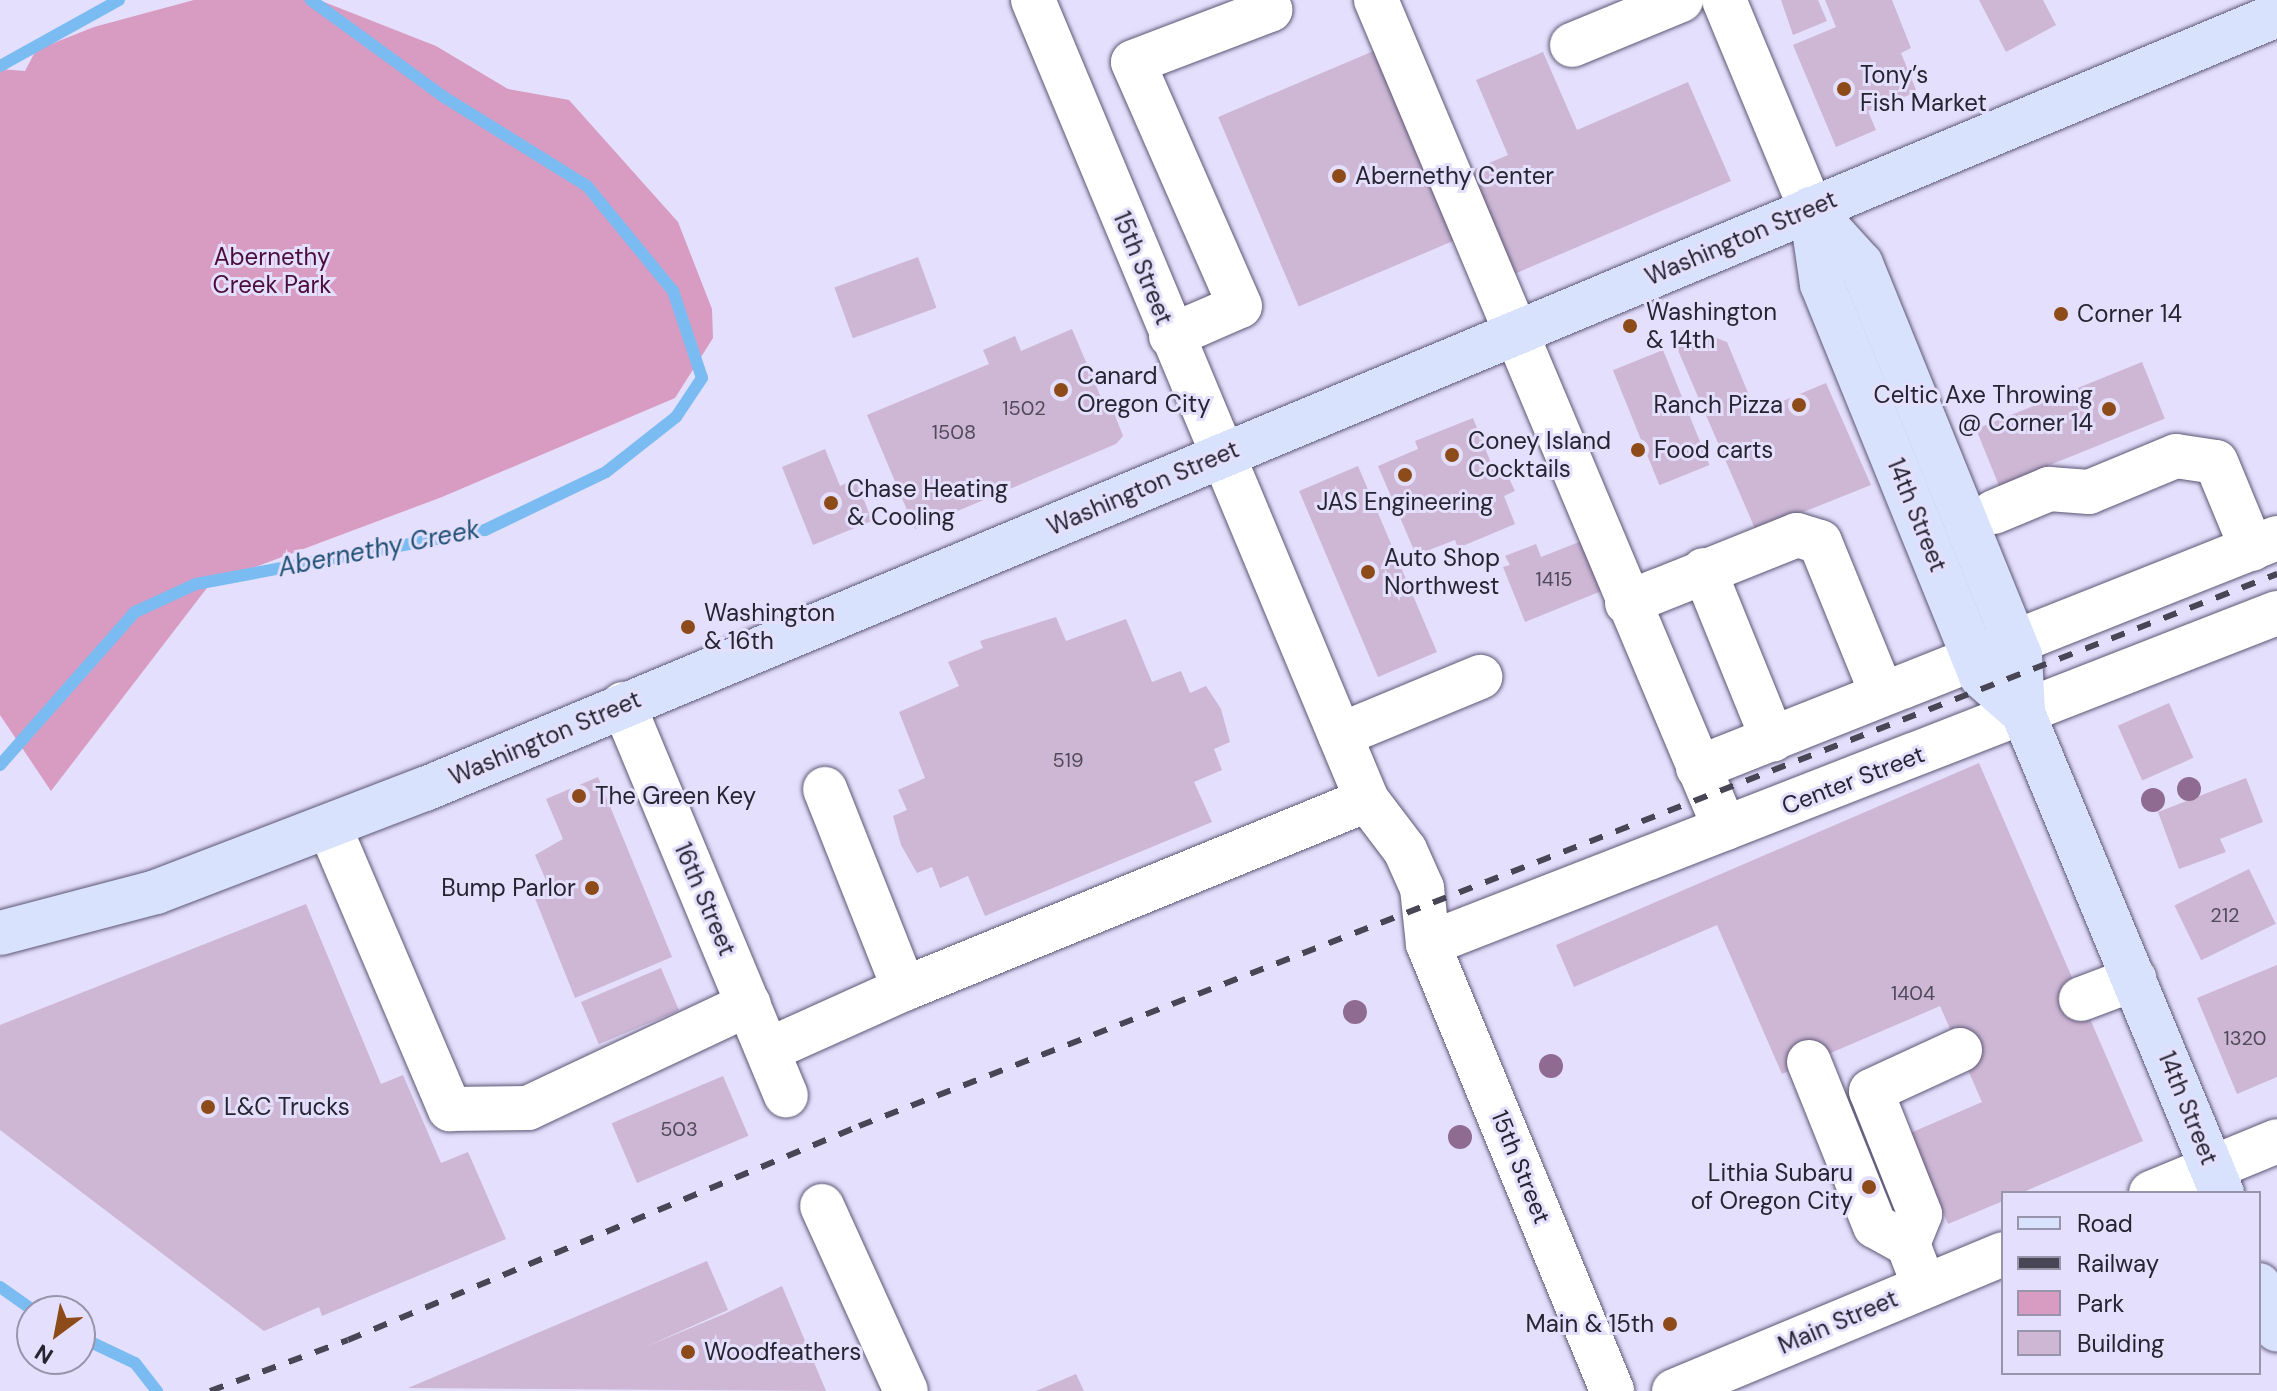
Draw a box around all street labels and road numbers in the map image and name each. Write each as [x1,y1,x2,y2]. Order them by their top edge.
street label: Washington Street [1641,185,1841,291]
street label: 15th Street [1107,207,1179,329]
street label: Washington Street [1043,435,1243,541]
street label: 14th Street [1881,454,1953,576]
street label: Washington Street [445,685,645,791]
street label: Center Street [1778,740,1928,820]
street label: 16th Street [668,838,742,960]
street label: 14th Street [2152,1047,2224,1169]
street label: 15th Street [1485,1106,1557,1228]
street label: Main Street [1774,1284,1902,1360]

